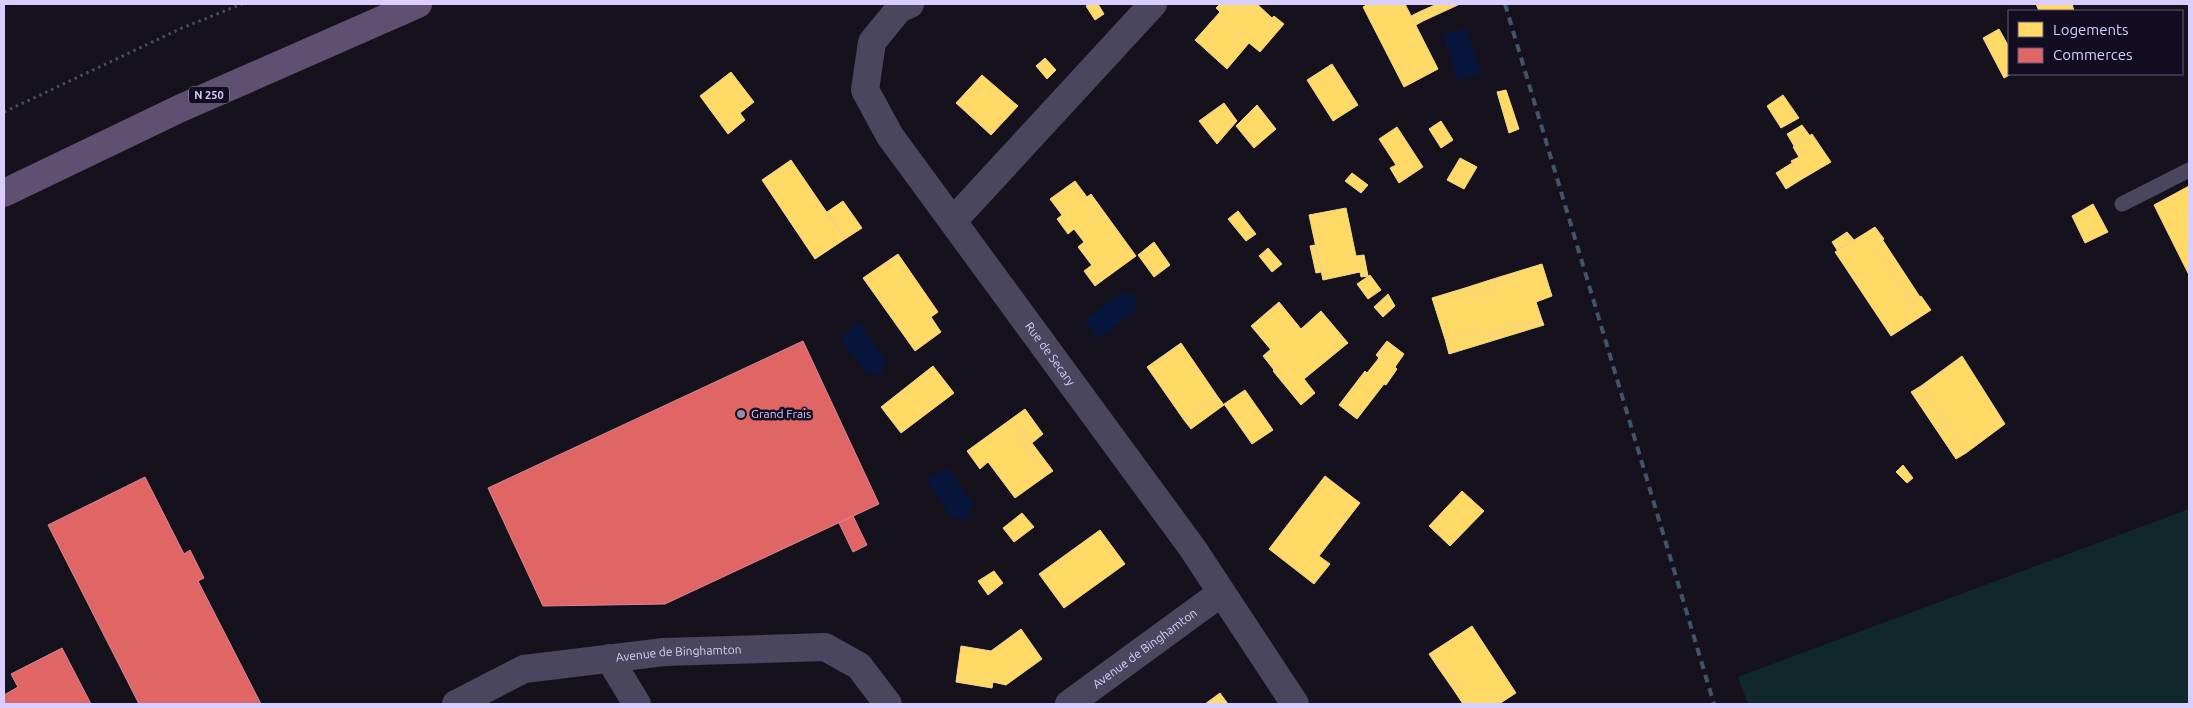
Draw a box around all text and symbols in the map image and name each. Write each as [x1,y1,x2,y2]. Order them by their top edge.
legend [2008,10,2183,75]
text: Logements [2053,21,2129,38]
text: Commerces [2053,46,2133,63]
road number: N 250 [189,86,229,104]
street label: Rue de Secary [1023,320,1078,388]
place label: Grand Frais [751,407,811,420]
marker: Grand Frais [735,408,747,420]
street label: Avenue de Binghamton [1090,606,1199,691]
street label: Avenue de Binghamton [615,643,742,664]

